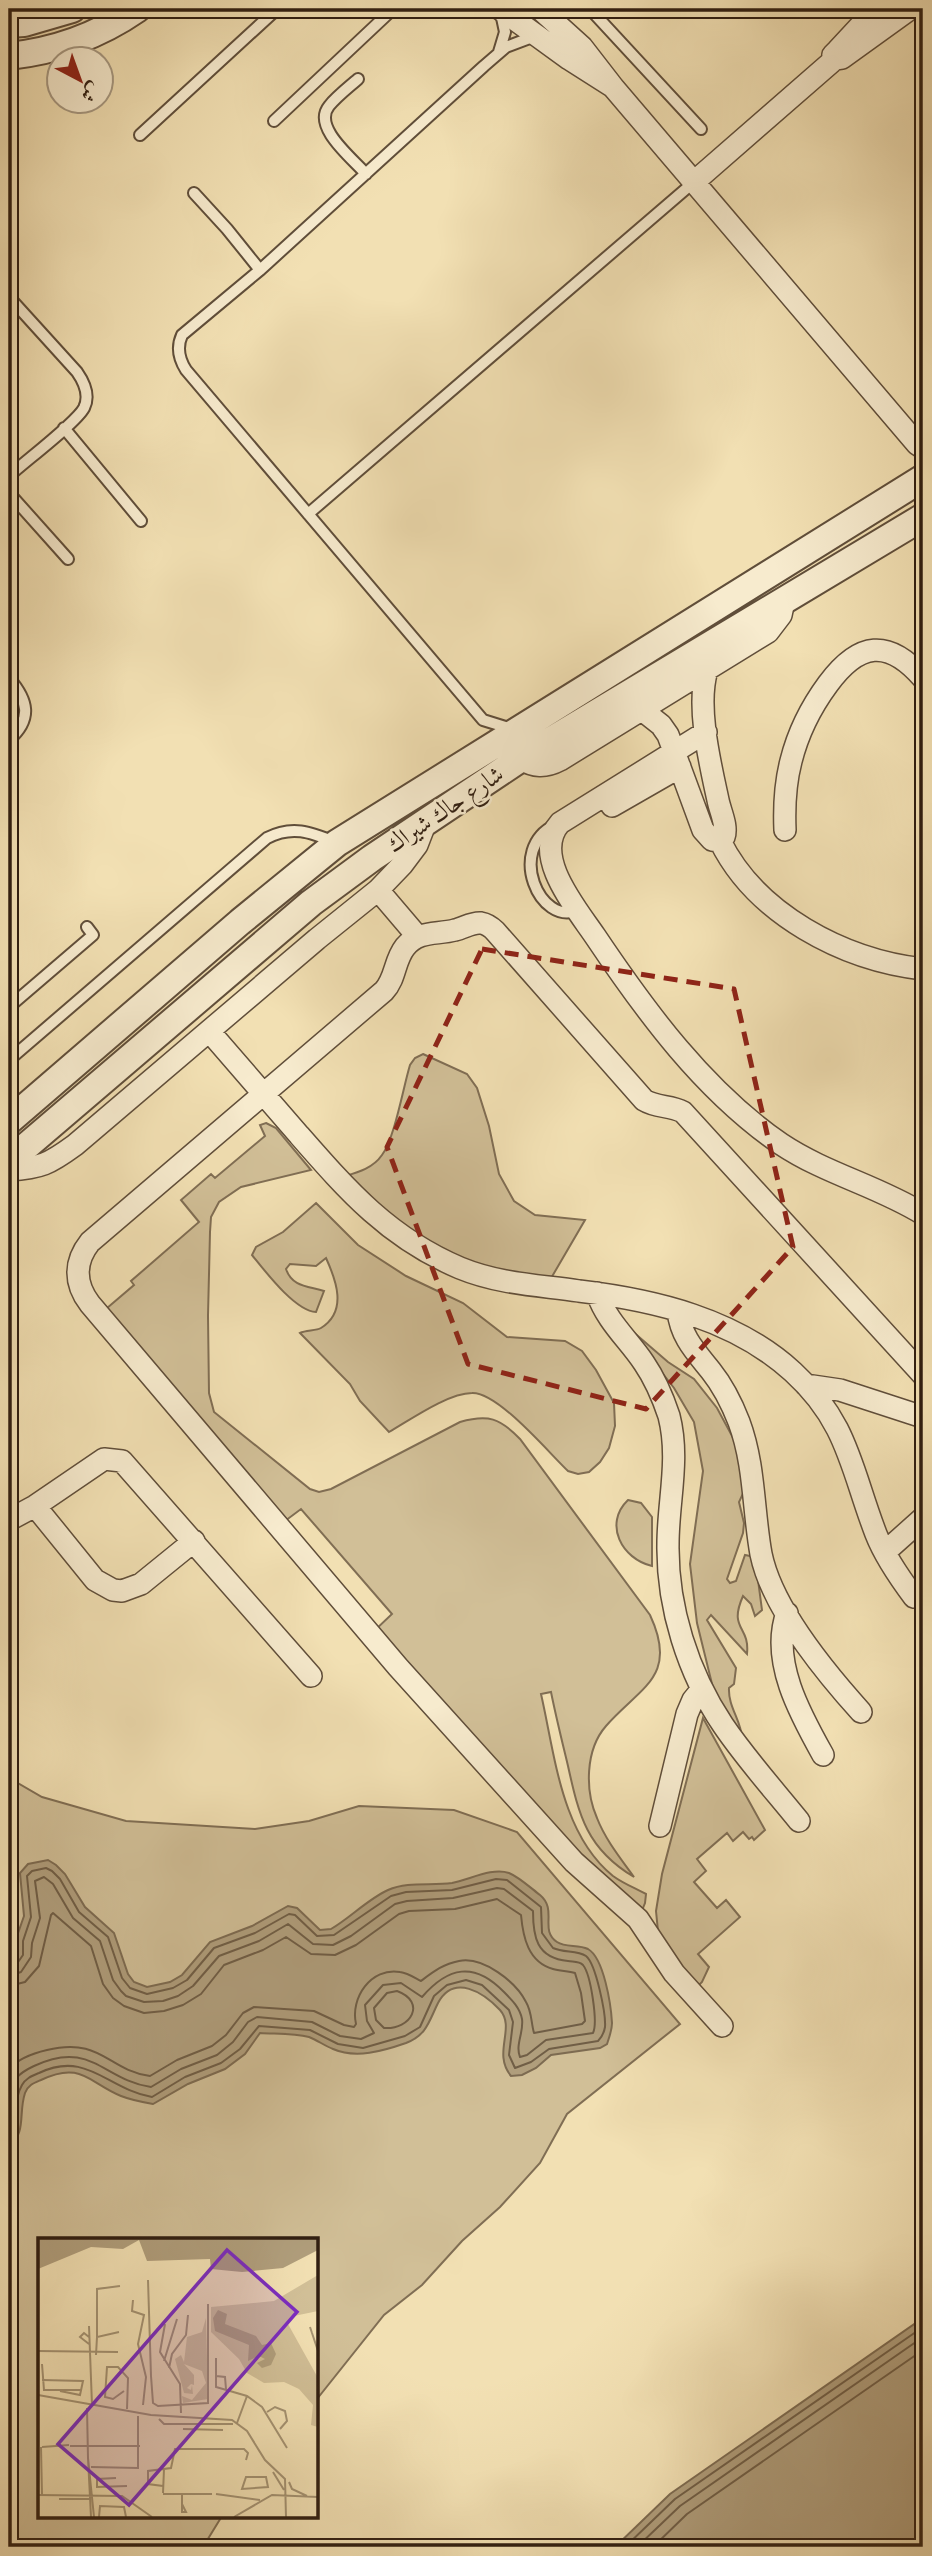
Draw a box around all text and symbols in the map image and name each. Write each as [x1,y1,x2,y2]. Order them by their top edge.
north arrow [46,46,116,116]
text: ش [74,75,105,107]
street label: شارع جاك شيراك [381,759,512,863]
inset map [38,2238,318,2518]

